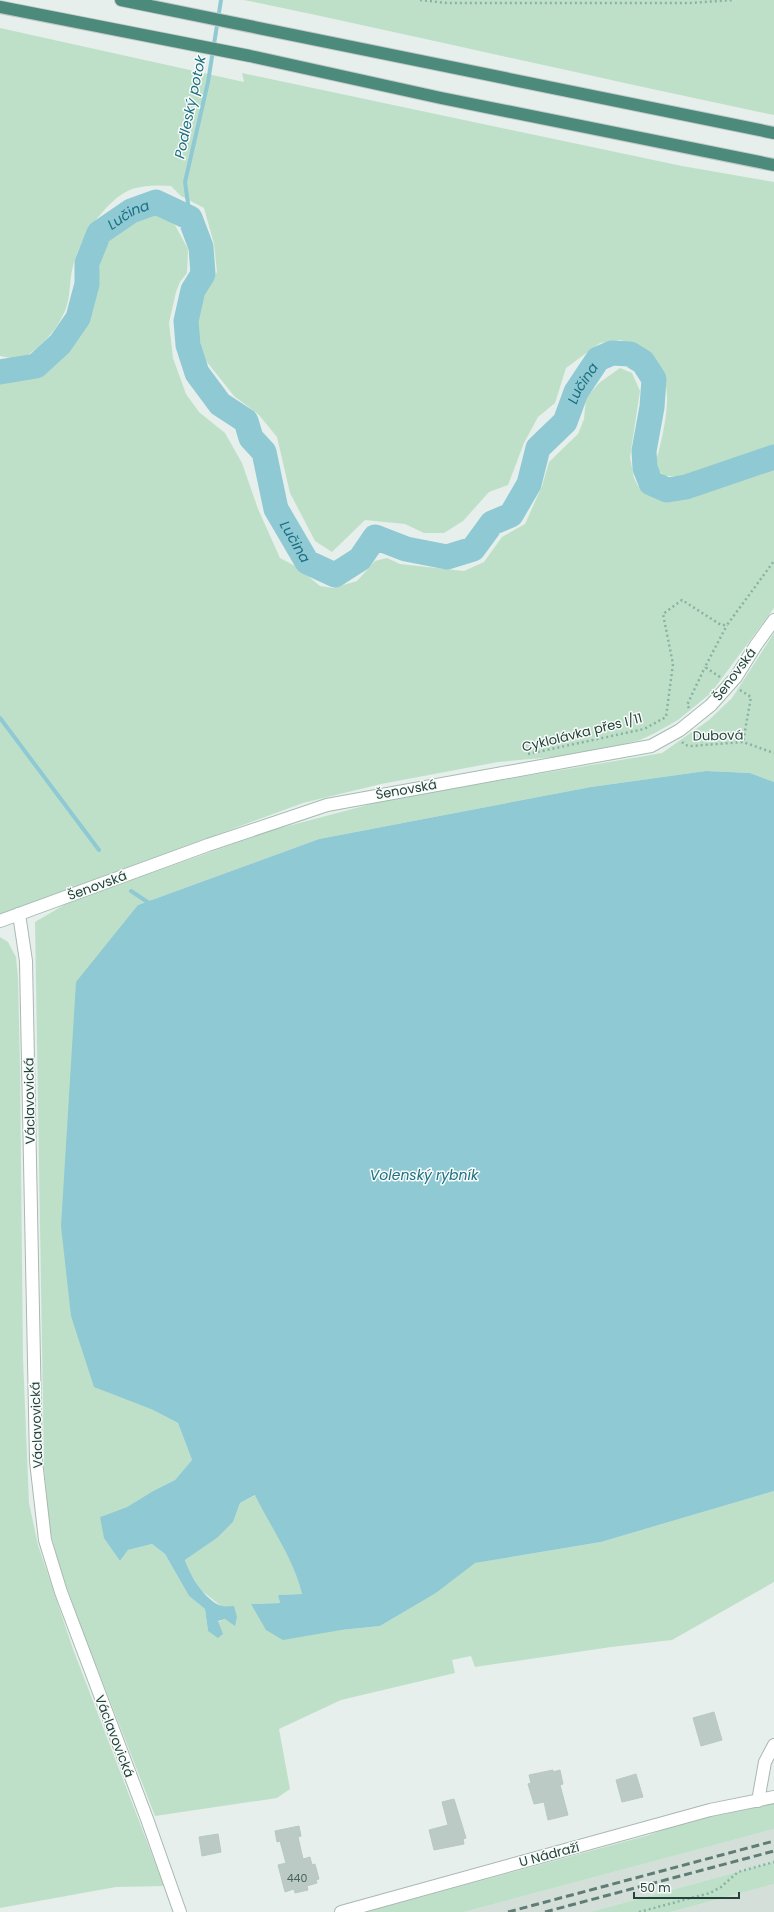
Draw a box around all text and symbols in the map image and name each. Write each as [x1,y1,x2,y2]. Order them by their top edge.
water label: Podleský potok [169,53,211,160]
water label: Lučina [103,195,152,234]
water label: Lučina [563,358,603,407]
water label: Lučina [275,517,315,567]
street label: Šenovská [708,644,761,705]
street label: Cyklolávka přes I/11 [520,708,644,757]
street label: Dubová [692,726,744,745]
street label: Šenovská [374,775,438,804]
street label: Šenovská [65,866,130,905]
street label: Václavovická [19,1057,40,1145]
water label: Volenský rybník [370,1165,479,1185]
street label: Václavovická [25,1381,48,1469]
street label: Václavovická [90,1692,139,1780]
street label: U Nádraží [517,1837,581,1872]
house number: 440 [287,1870,307,1886]
scale bar [634,1874,739,1900]
text: 50 m [640,1879,671,1896]

